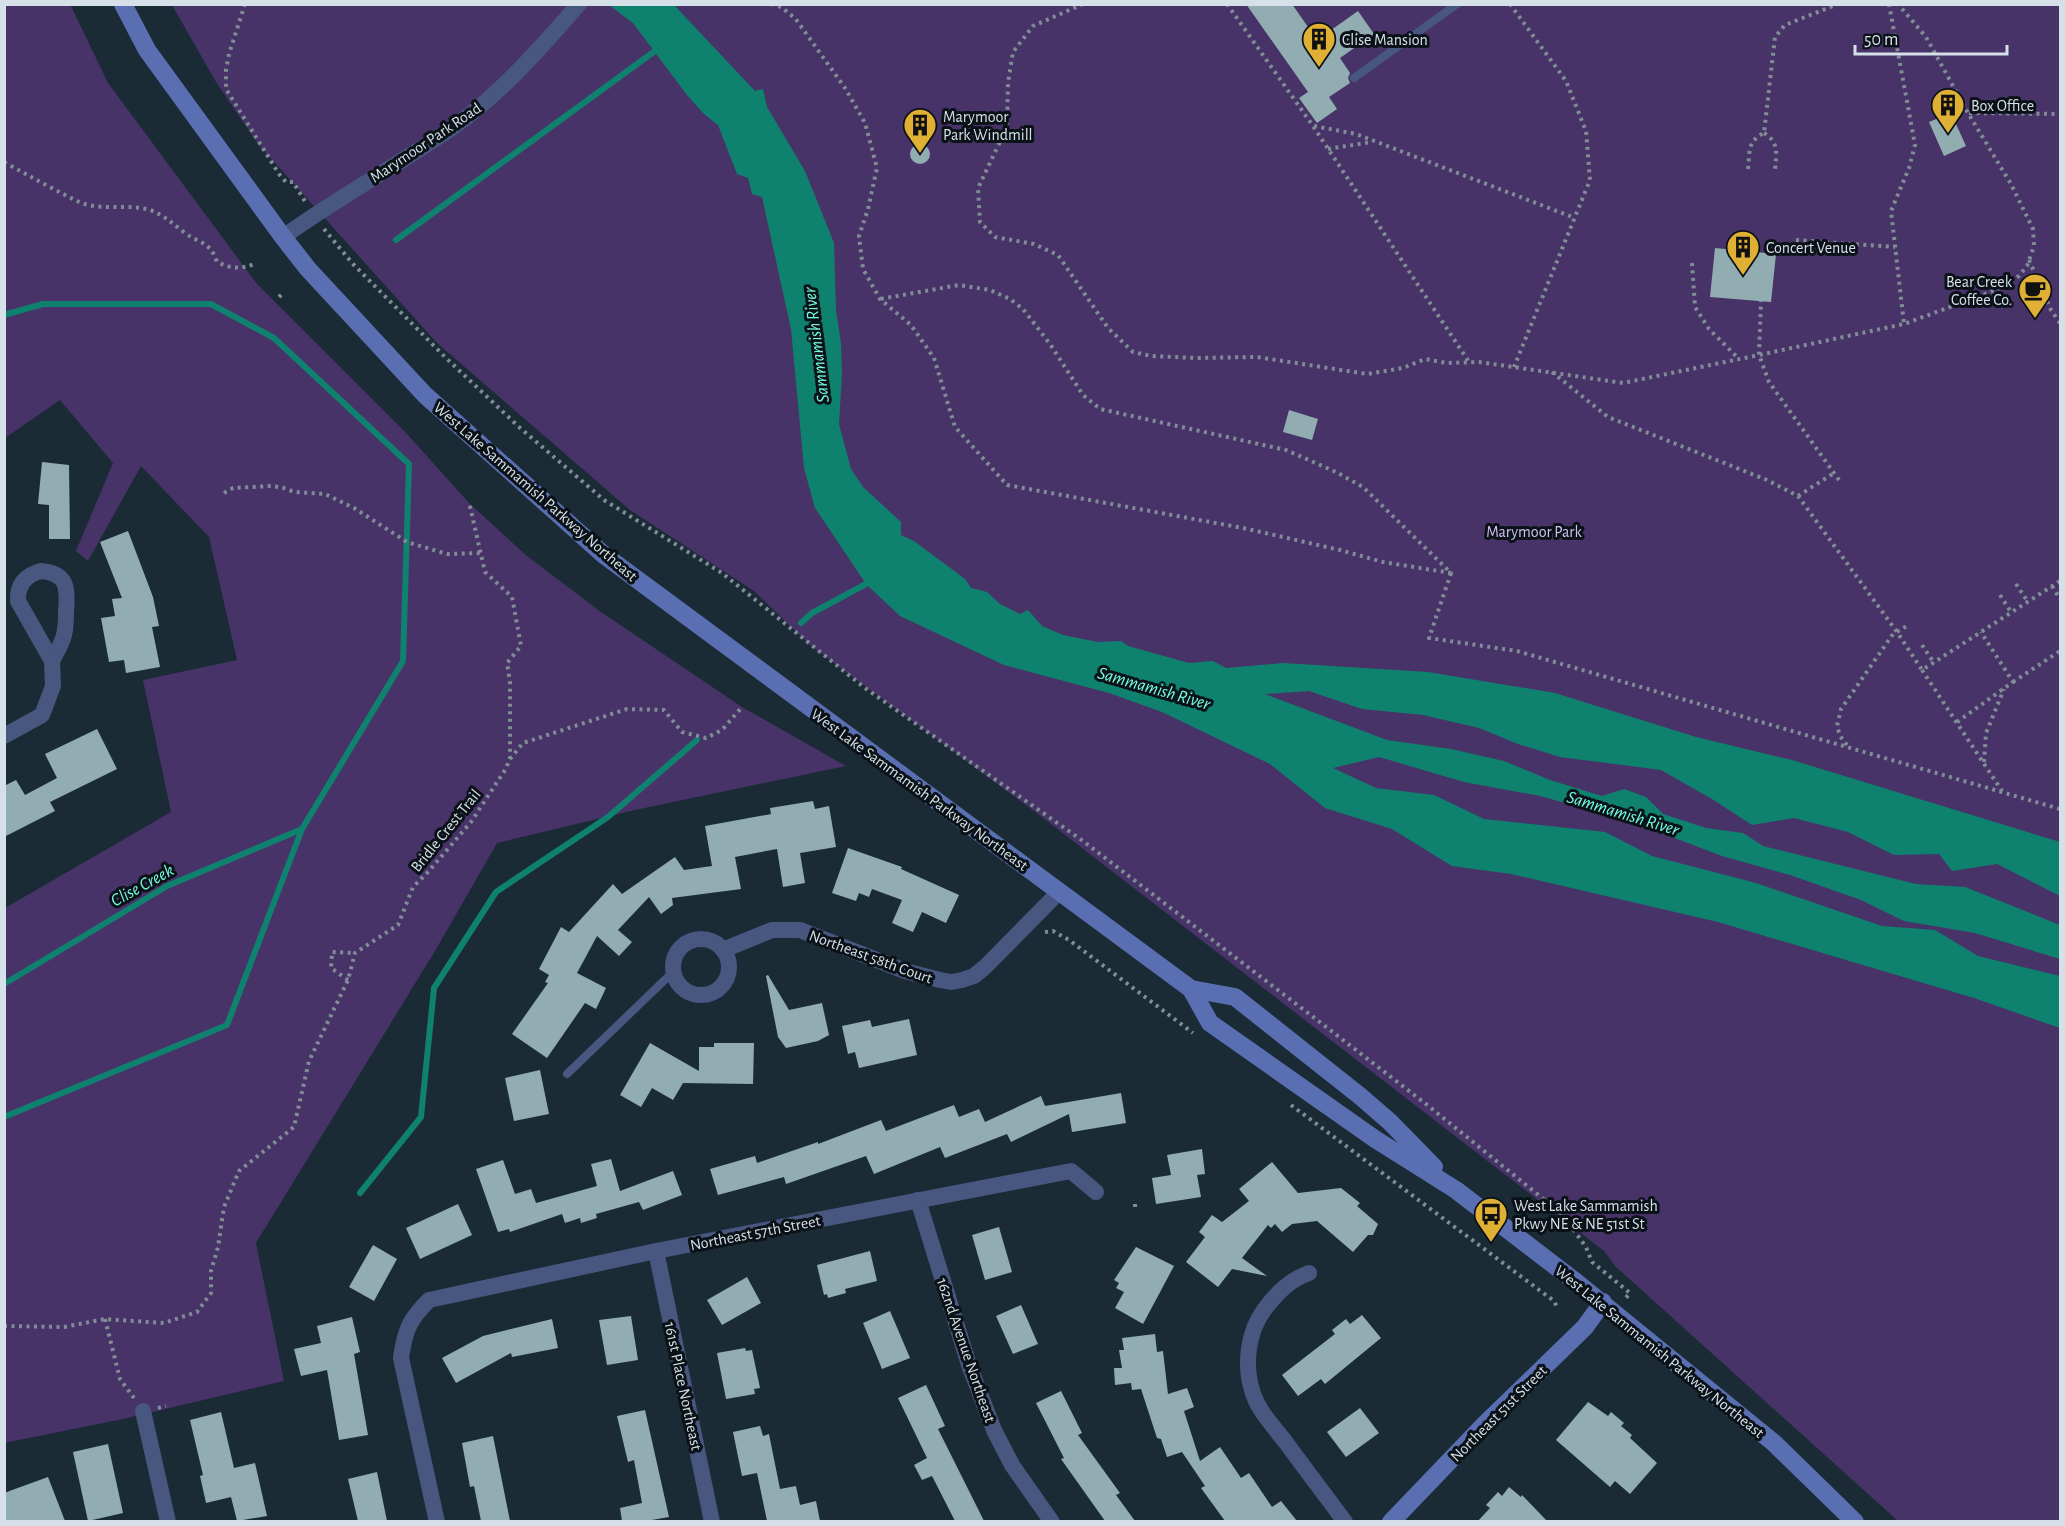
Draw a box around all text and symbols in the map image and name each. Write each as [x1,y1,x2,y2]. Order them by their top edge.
scale bar [1855,18,2006,56]
building icon: Clise Mansion [1301,21,1337,68]
text: 50 m [1864,31,1898,49]
place label: Clise Mansion [1342,32,1428,48]
building icon: Box Office [1930,87,1966,134]
place label: Box Office [1971,98,2034,114]
street label: Marymoor Park Road [367,100,485,187]
building icon: Marymoor Park Windmill [902,107,938,154]
place label: Marymoor Park Windmill [943,109,1033,143]
building icon: Concert Venue [1725,229,1761,276]
place label: Concert Venue [1766,240,1856,256]
cafe icon: Bear Creek Coffee Co. [2017,272,2053,319]
place label: Bear Creek Coffee Co. [1946,274,2013,308]
water label: Sammamish River [801,285,833,404]
street label: West Lake Sammamish Parkway Northeast [430,399,640,585]
park label: Marymoor Park [1486,524,1583,541]
water label: Sammamish River [1095,664,1213,714]
street label: West Lake Sammamish Parkway Northeast [807,706,1031,875]
street label: Bridle Crest Trail [408,786,484,875]
water label: Sammamish River [1565,788,1682,840]
water label: Clise Creek [108,861,177,910]
street label: Northeast 58th Court [807,927,934,987]
bus stop icon: West Lake Sammamish Pkwy NE & NE 51st St [1473,1196,1509,1243]
place label: West Lake Sammamish Pkwy NE & NE 51st St [1514,1198,1658,1233]
street label: Northeast 57th Street [689,1212,822,1253]
street label: West Lake Sammamish Parkway Northeast [1551,1263,1767,1442]
street label: 162nd Avenue Northeast [934,1276,998,1425]
street label: 161st Place Northeast [662,1321,704,1452]
street label: Northeast 51st Street [1447,1362,1550,1465]

